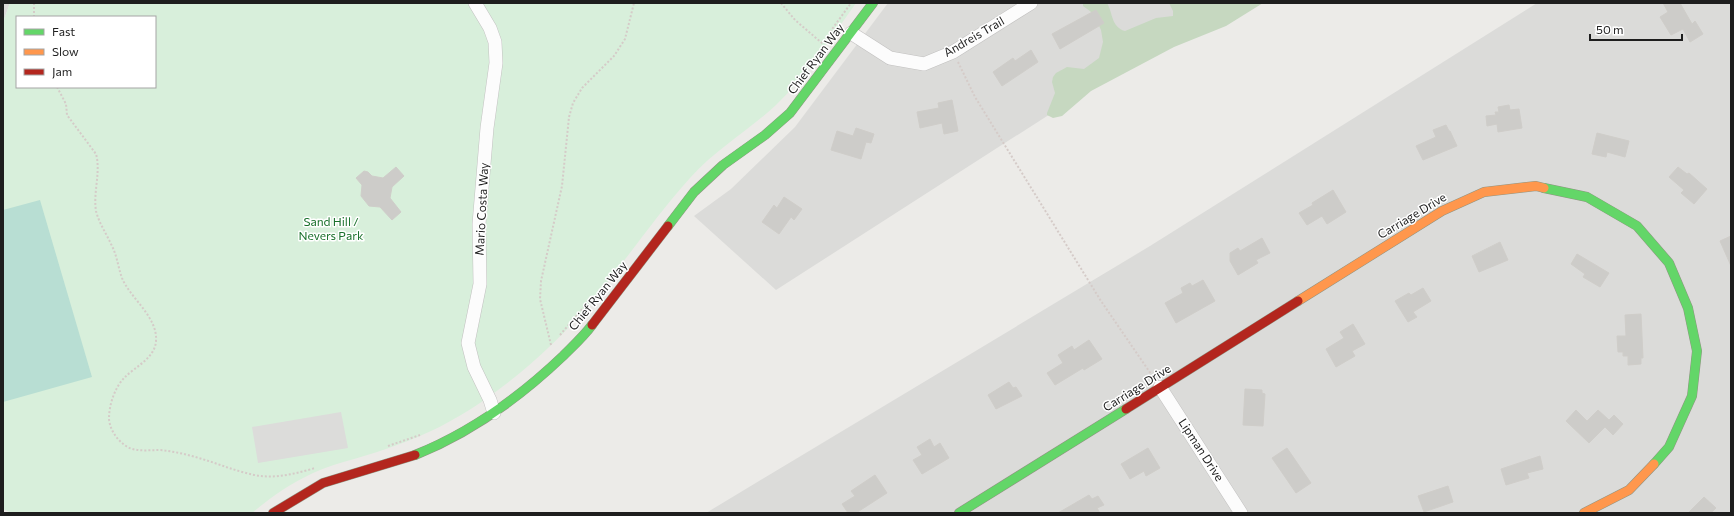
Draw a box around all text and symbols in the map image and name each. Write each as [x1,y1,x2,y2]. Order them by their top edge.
street label: Andreis Trail [941,13,1006,59]
legend [16,16,156,88]
scale bar [1590,16,1682,42]
street label: Chief Ryan Way [784,20,846,97]
text: 50 m [1596,22,1624,36]
text: Fast [52,24,75,38]
text: Slow [52,44,79,58]
text: Jam [52,64,72,79]
street label: Mario Costa Way [472,162,490,256]
street label: Carriage Drive [1375,189,1448,241]
park label: Sand Hill / Nevers Park [299,214,364,242]
street label: Chief Ryan Way [565,258,629,333]
street label: Carriage Drive [1100,361,1173,414]
street label: Lipman Drive [1176,415,1227,483]

